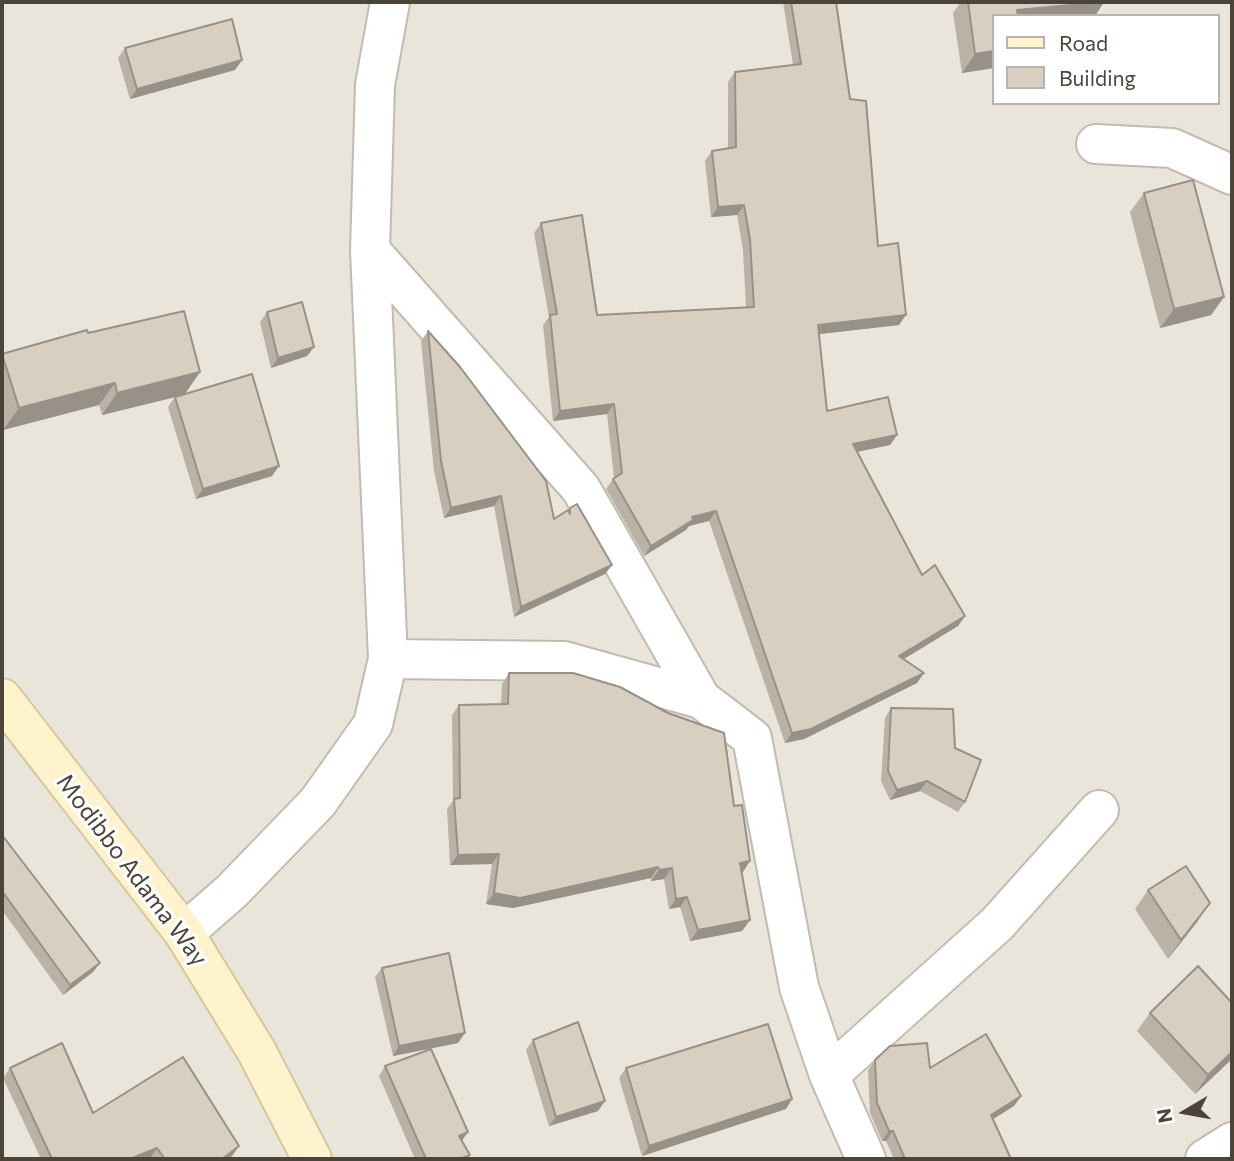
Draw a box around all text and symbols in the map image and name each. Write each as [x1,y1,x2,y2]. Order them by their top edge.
legend [992,14,1220,105]
text: Road [1059,30,1108,55]
text: Building [1059,65,1136,90]
street label: Modibbo Adama Way [50,768,214,972]
north arrow [1150,1077,1220,1147]
text: N [1151,1107,1176,1125]

